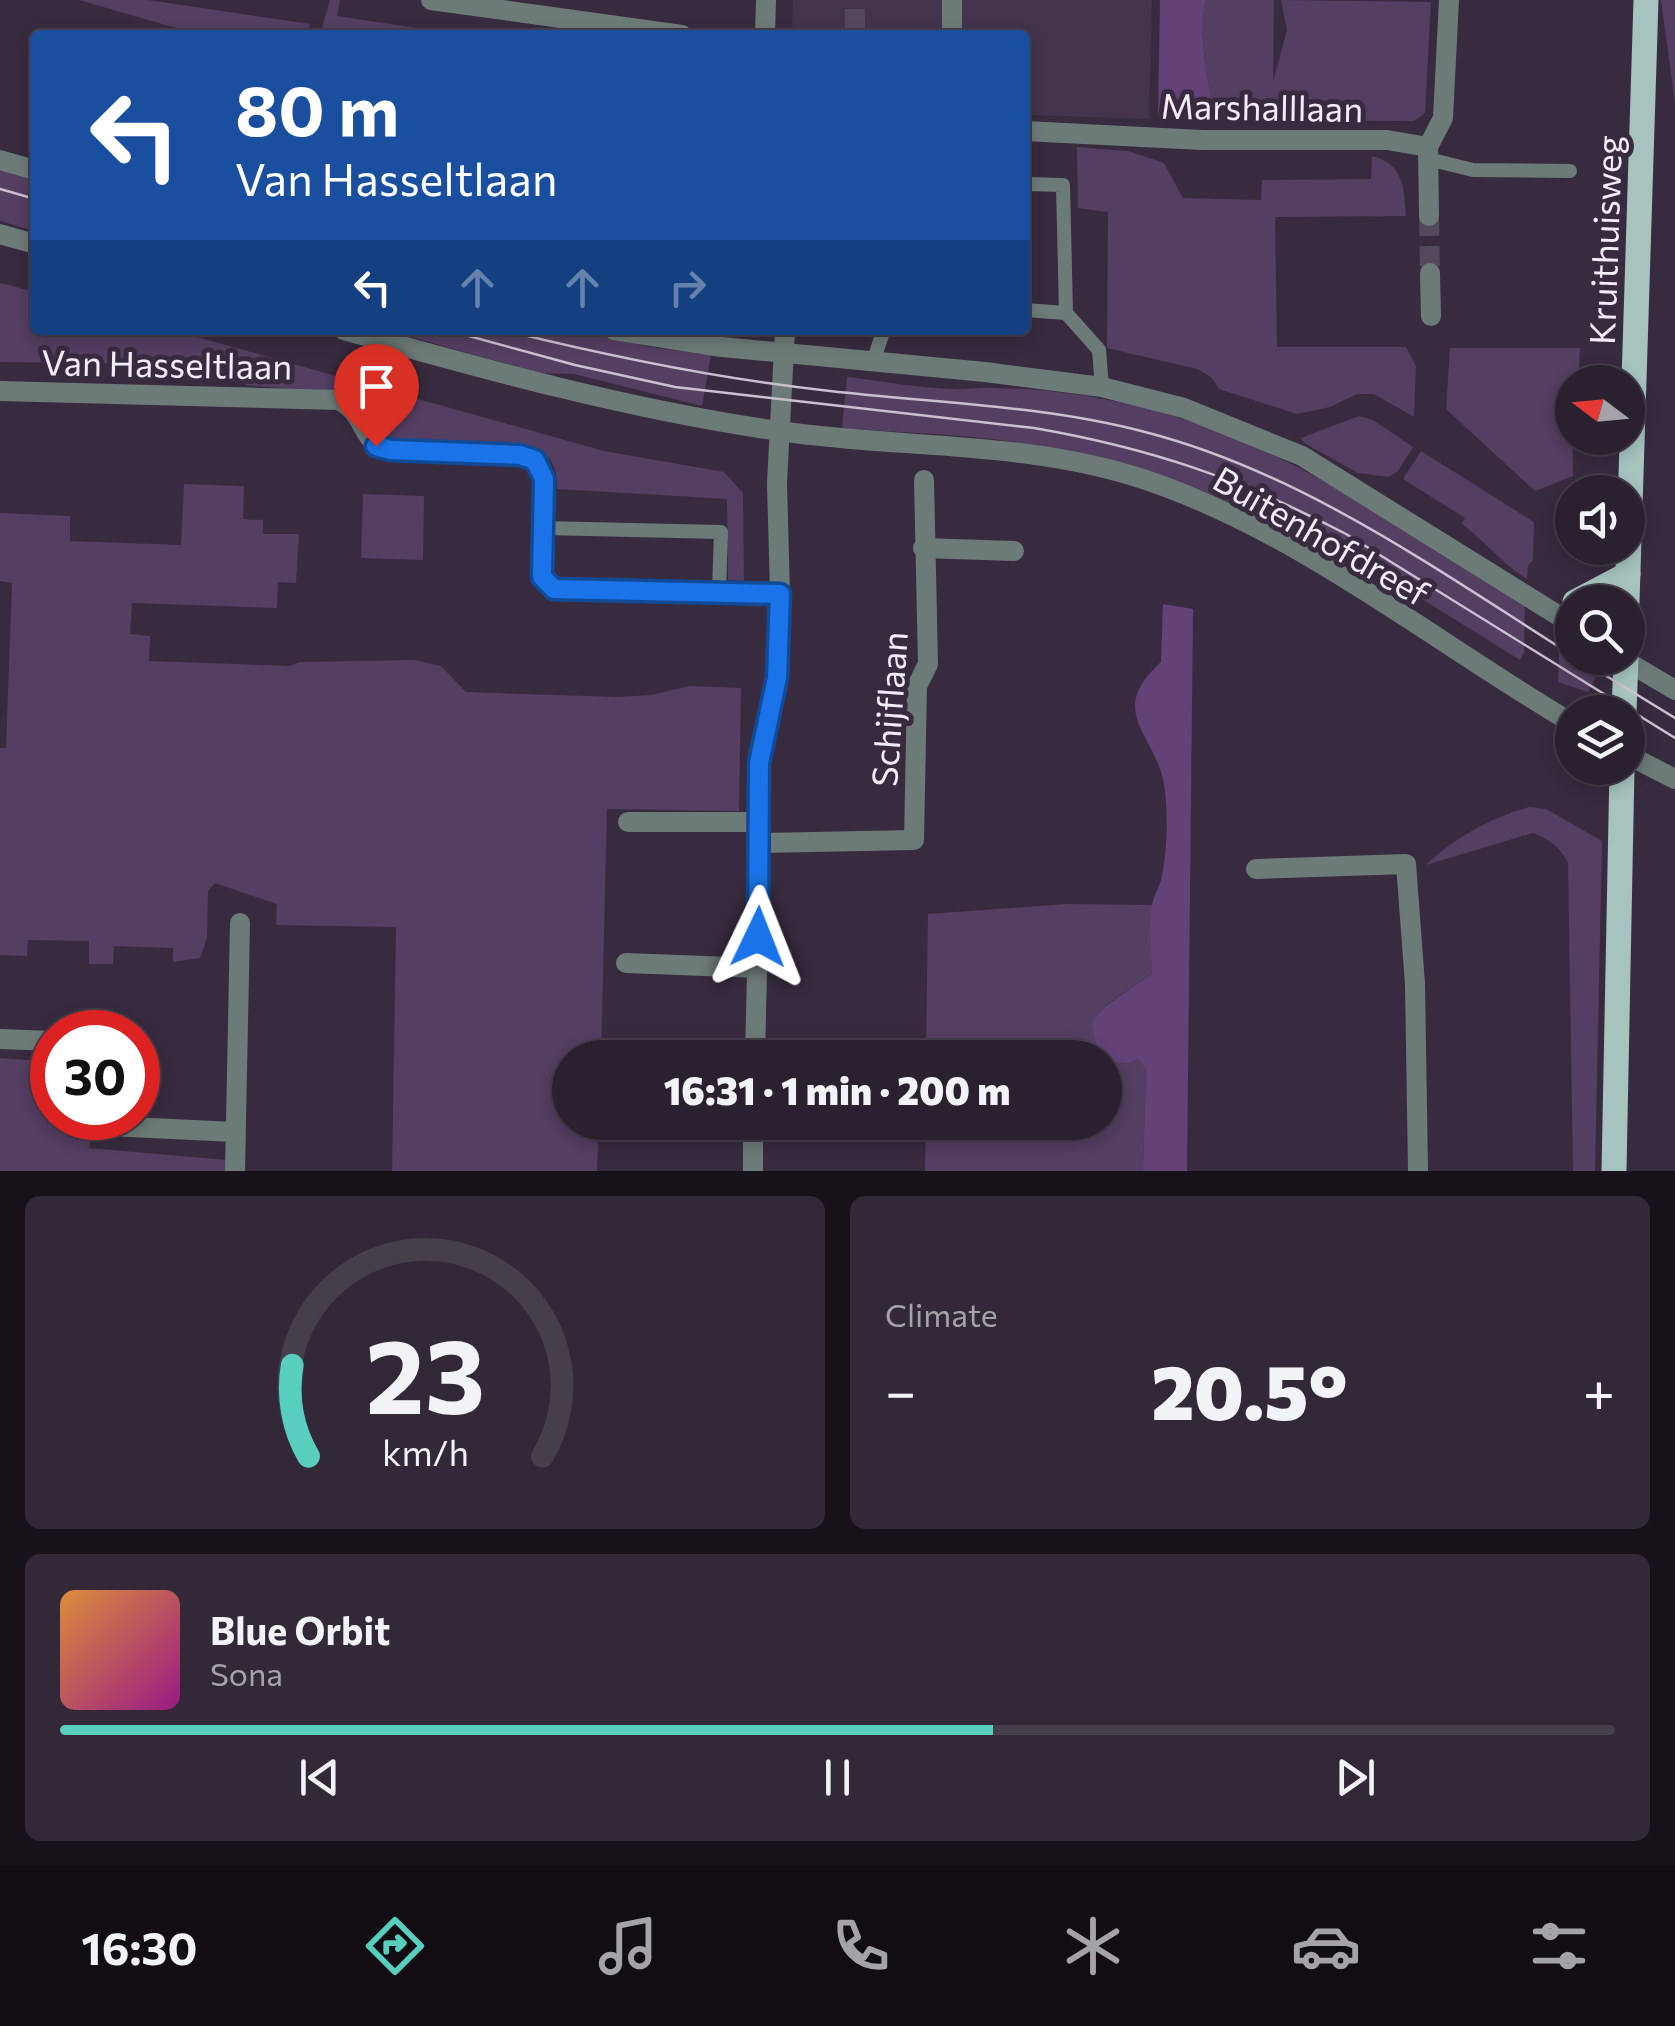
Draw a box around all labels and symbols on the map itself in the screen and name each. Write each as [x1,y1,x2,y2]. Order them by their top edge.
street label: Marshalllaan [1160,83,1364,129]
street label: Kruithuisweg [1579,135,1629,345]
street label: Van Hasseltlaan [41,339,293,387]
pin [334,344,419,447]
north arrow [1555,365,1645,455]
street label: Buitenhofdreef [1207,456,1438,614]
street label: Schijflaan [861,630,915,788]
position arrow [706,885,810,989]
speed limit sign: 30 [30,1010,160,1140]

